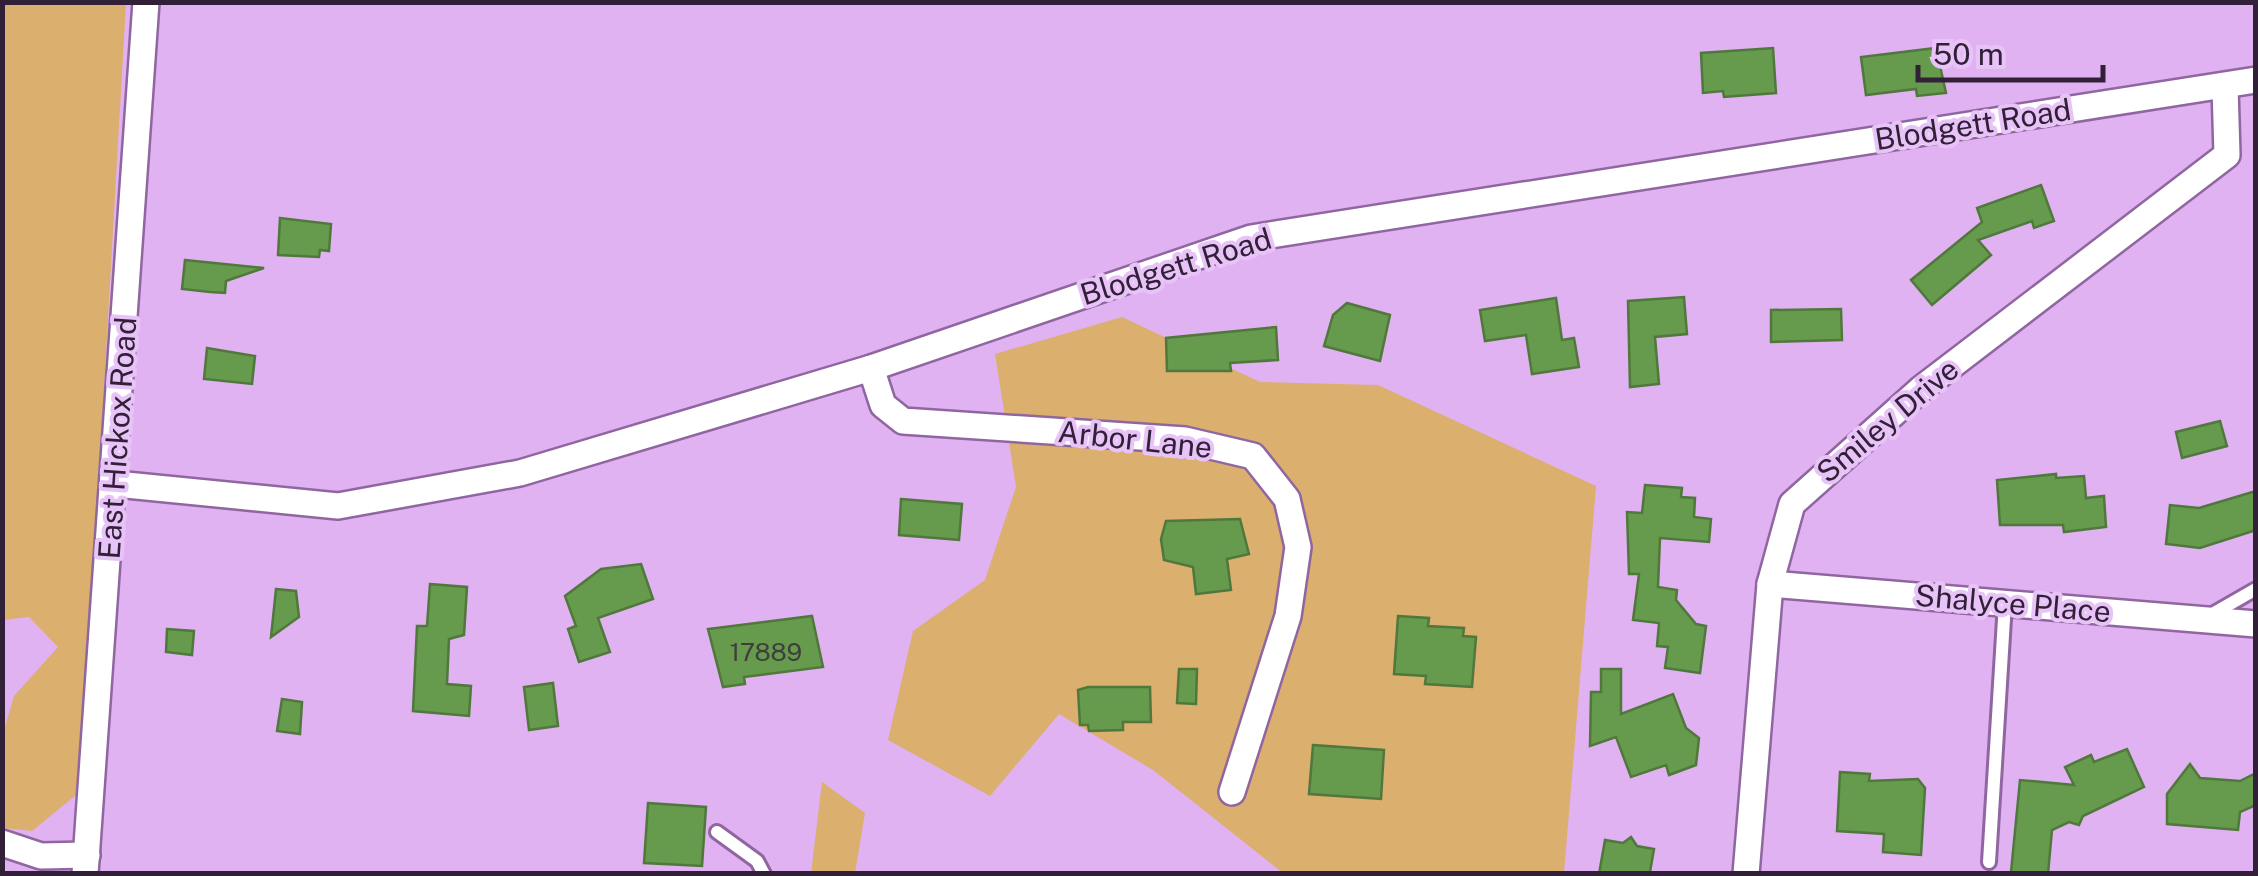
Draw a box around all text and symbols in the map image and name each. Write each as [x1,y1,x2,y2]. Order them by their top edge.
scale bar [1918,20,2103,82]
text: 50 m [1933,36,2004,72]
street label: Blodgett Road [1872,91,2073,157]
street label: Blodgett Road [1076,220,1276,312]
street label: East Hickox Road [91,316,143,560]
street label: Smiley Drive [1809,351,1966,490]
street label: Arbor Lane [1056,413,1214,465]
street label: Shalyce Place [1914,577,2112,629]
house number: 17889 [730,637,802,667]

